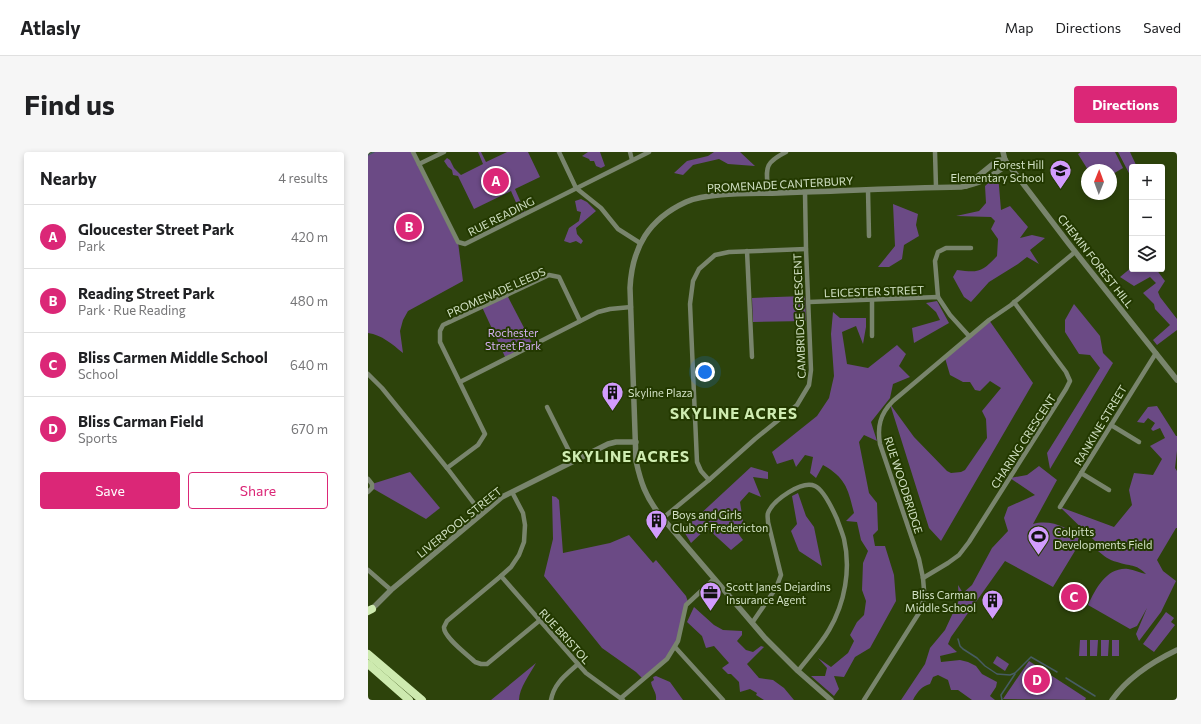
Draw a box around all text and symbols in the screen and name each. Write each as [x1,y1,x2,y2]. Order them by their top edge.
text: Atlasly [20,16,81,39]
text: Map [1005,19,1034,36]
text: Directions [1056,19,1121,36]
text: Saved [1143,19,1181,36]
button: Directions [1074,86,1177,123]
text: Find us [24,87,115,121]
school or university icon: Forest Hill Elementary School [1047,157,1073,190]
place label: Forest Hill Elementary School [951,158,1044,184]
north arrow [1081,164,1117,200]
map controls [1129,164,1165,272]
button: + [1129,164,1165,200]
pin: A [483,166,509,196]
text: Nearby [40,168,97,189]
text: 4 results [278,170,328,186]
street label: PROMENADE CANTERBURY [707,174,853,194]
street label: RUE READING [466,194,536,238]
button: − [1129,200,1165,236]
pin: B [396,212,422,242]
street label: CHEMIN FOREST HILL [1056,212,1136,310]
text: Gloucester Street Park [78,220,234,238]
text: A [48,229,58,245]
text: 420 m [291,229,328,245]
button: layers [1129,236,1165,272]
text: Park [78,238,105,254]
street label: CAMBRIDGE CRESCENT [790,253,808,379]
street label: PROMENADE LEEDS [445,264,547,320]
street label: LEICESTER STREET [824,283,924,299]
text: Reading Street Park [78,284,215,302]
text: B [49,293,57,309]
text: 480 m [290,293,328,309]
text: Park · Rue Reading [78,302,186,318]
park label: Rochester Street Park [485,326,541,352]
text: Bliss Carmen Middle School [78,348,268,366]
text: C [49,357,57,373]
text: 640 m [290,357,328,373]
your location [695,362,715,382]
text: School [78,366,118,382]
building icon: Skyline Plaza [600,379,626,412]
street label: RANKINE STREET [1071,382,1129,468]
place label: Skyline Plaza [628,386,693,399]
street label: CHARING CRESCENT [988,392,1058,490]
district label: SKYLINE ACRES [670,404,798,422]
text: Bliss Carman Field [78,412,203,430]
text: D [48,421,58,437]
text: 670 m [291,421,328,437]
text: Sports [78,430,118,446]
street label: RUE WOODBRIDGE [882,435,926,535]
district label: SKYLINE ACRES [562,447,690,465]
button: Save [40,472,180,509]
button: Share [188,472,328,509]
street label: LIVERPOOL STREET [414,484,504,560]
building icon: Boys and Girls Club of Fredericton [643,507,669,540]
place label: Boys and Girls Club of Fredericton [672,508,768,534]
sports icon: Colpitts Developments Field [1025,524,1051,557]
place label: Colpitts Developments Field [1054,525,1152,551]
office icon: Scott Janes Dejardins Insurance Agent [698,579,724,612]
place label: Scott Janes Dejardins Insurance Agent [726,580,831,606]
pin: C [1061,582,1087,612]
building icon: Bliss Carman Middle School [979,587,1005,620]
place label: Bliss Carman Middle School [905,588,976,614]
street label: RUE BRISTOL [537,606,593,666]
pin: D [1024,665,1050,695]

